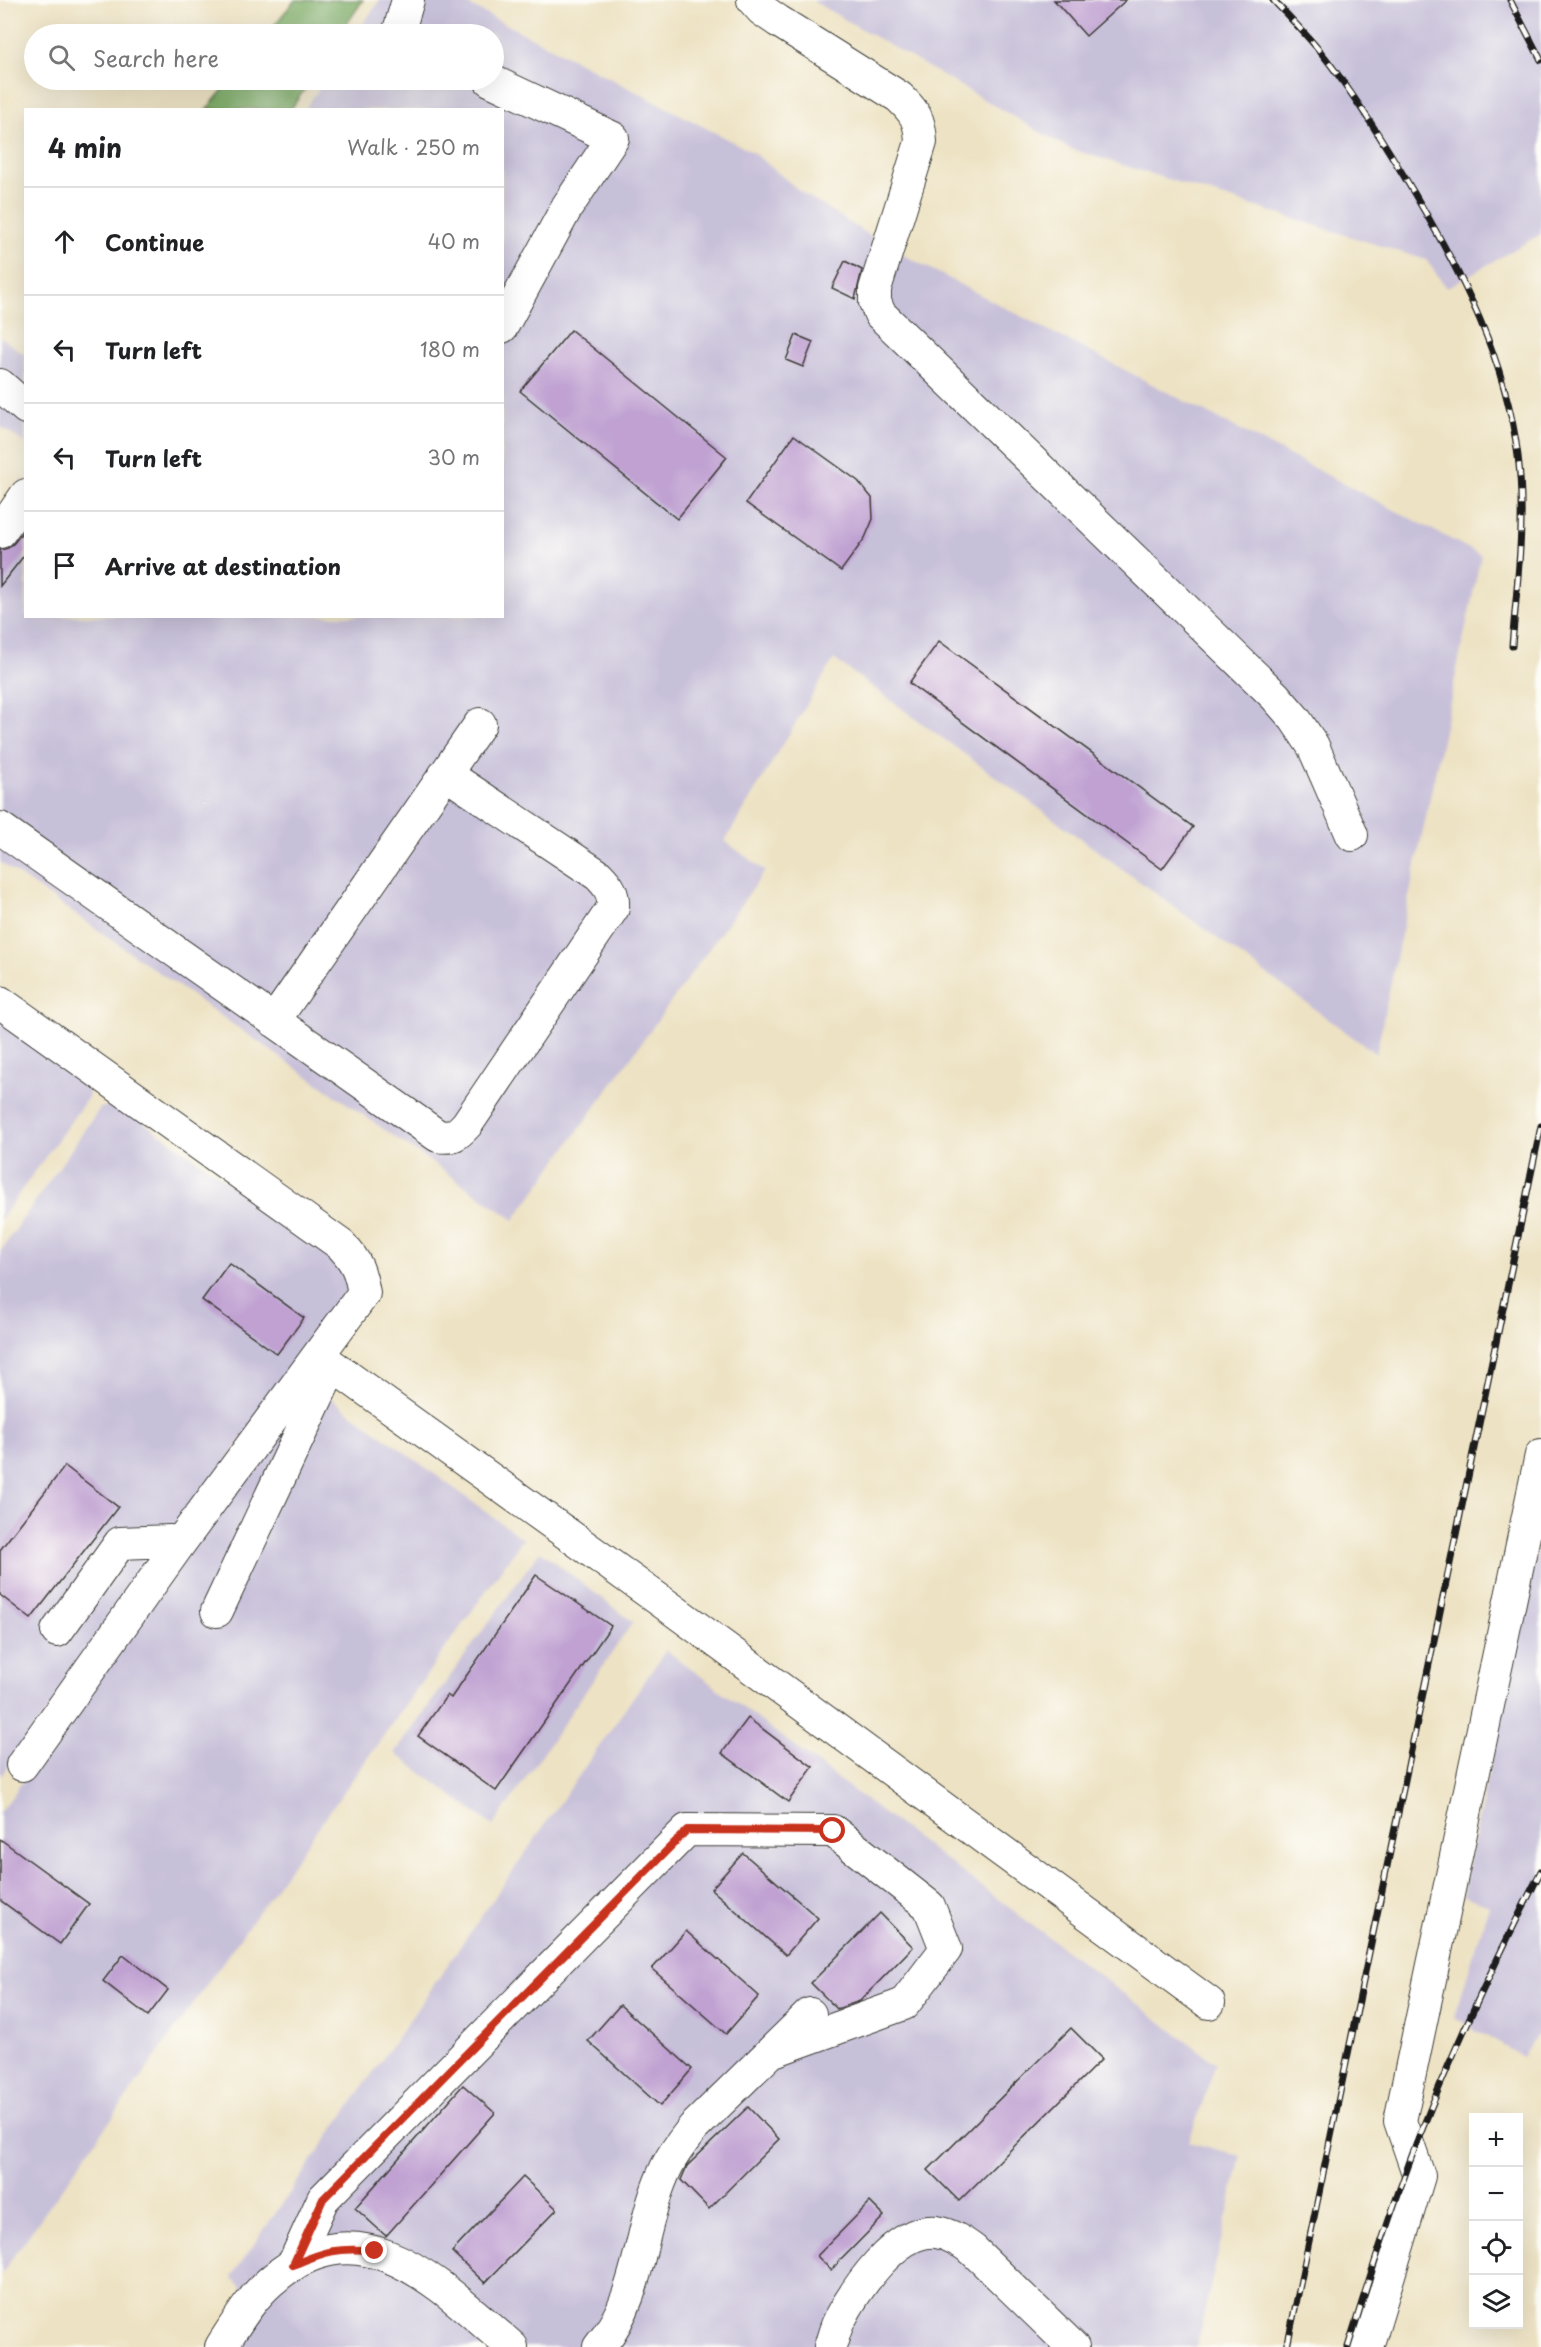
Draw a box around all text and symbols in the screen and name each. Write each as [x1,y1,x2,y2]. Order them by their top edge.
search box [24,24,504,90]
icon: search [45,41,78,74]
text: Search here [93,41,219,74]
text: 4 min [48,128,122,167]
text: Walk · 250 m [347,132,480,162]
icon: ahead [48,225,81,258]
text: Continue [105,225,204,258]
text: 40 m [428,226,480,256]
icon: left [48,333,81,366]
text: Turn left [105,333,202,366]
text: 180 m [420,334,480,364]
icon: left [48,441,81,474]
text: Turn left [105,441,202,474]
text: 30 m [427,442,480,472]
icon: arrive [48,549,81,582]
text: Arrive at destination [105,549,341,582]
route start [819,1817,845,1843]
map controls [1469,2113,1523,2329]
button: + [1469,2113,1523,2167]
button: − [1469,2167,1523,2221]
button: locate [1469,2221,1523,2275]
route end [361,2237,387,2263]
button: layers [1469,2275,1523,2329]

